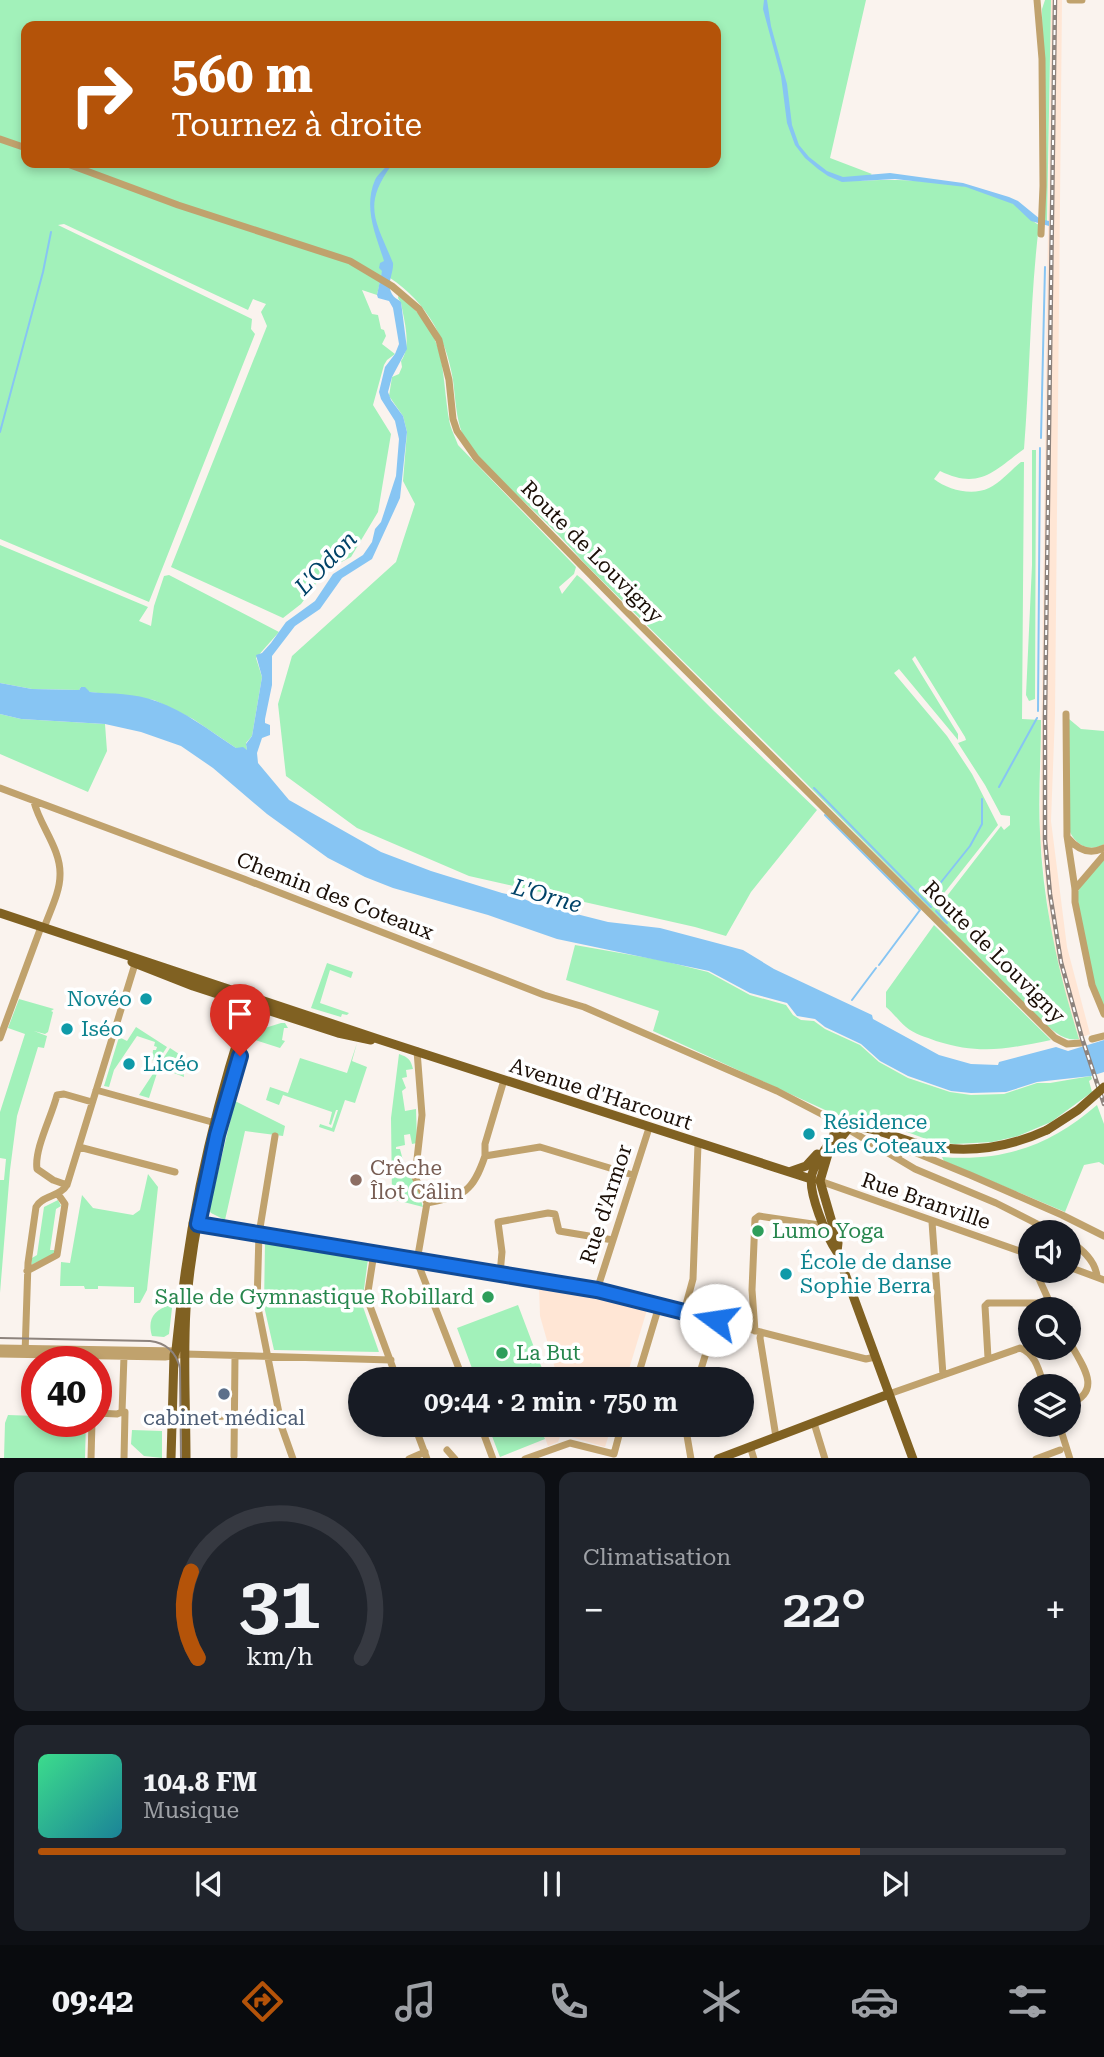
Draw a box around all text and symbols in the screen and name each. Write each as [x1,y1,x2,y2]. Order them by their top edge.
text: 560 m [171,47,313,104]
icon: right [56,49,147,140]
text: Tournez à droite [171,106,422,144]
street label: Route de Louvigny [516,476,668,628]
water label: L'Odon [289,526,363,601]
street label: Chemin des Coteaux [233,847,437,945]
water label: L'Orne [508,873,585,919]
street label: Route de Louvigny [918,876,1070,1028]
pin [210,984,270,1056]
place label: Novéo [67,987,132,1011]
marker: Novéo [138,991,154,1007]
icon: arrive [221,995,259,1033]
place label: Iséo [81,1017,123,1041]
marker: Iséo [59,1021,75,1037]
place label: Licéo [143,1052,199,1076]
street label: Avenue d'Harcourt [507,1053,695,1135]
marker: Licéo [121,1056,137,1072]
place label: Résidence Les Coteaux [823,1110,947,1158]
marker: Résidence Les Coteaux [801,1126,817,1142]
street label: Rue d'Armor [575,1141,637,1267]
place label: Crèche Îlot Câlin [370,1156,464,1204]
street label: Rue Branville [858,1168,994,1234]
marker: Crèche Îlot Câlin [348,1172,364,1188]
place label: Lumo Yoga [772,1219,885,1243]
map controls [1018,1220,1081,1437]
button: sound [1018,1220,1081,1283]
marker: Lumo Yoga [750,1223,766,1239]
place label: École de danse Sophie Berra [800,1249,952,1298]
marker: École de danse Sophie Berra [778,1266,794,1282]
position arrow [679,1283,753,1357]
place label: Salle de Gymnastique Robillard [155,1285,475,1309]
marker: Salle de Gymnastique Robillard [480,1289,496,1305]
button: search [1018,1297,1081,1360]
place label: La But [516,1341,581,1365]
marker: La But [494,1345,510,1361]
speed limit sign: 40 [21,1346,112,1437]
button: layers [1018,1374,1081,1437]
marker: cabinet médical [216,1386,232,1402]
text: 09:44 · 2 min · 750 m [424,1387,678,1417]
place label: cabinet médical [143,1406,306,1430]
text: Climatisation [583,1544,731,1571]
text: 31 [239,1561,320,1646]
text: 22° [783,1579,866,1640]
text: − [583,1588,604,1632]
text: + [1045,1588,1066,1632]
text: km/h [246,1641,313,1670]
text: 104.8 FM [143,1767,257,1797]
text: Musique [143,1797,239,1824]
icon: previous [190,1865,228,1903]
icon: pause [533,1865,571,1903]
icon: next [876,1865,914,1903]
icon: directions [238,1977,287,2026]
icon: music [391,1977,440,2026]
icon: phone [544,1977,593,2026]
icon: climate [697,1977,746,2026]
icon: car [850,1977,899,2026]
icon: filters [1003,1977,1052,2026]
text: 09:42 [52,1982,134,2020]

